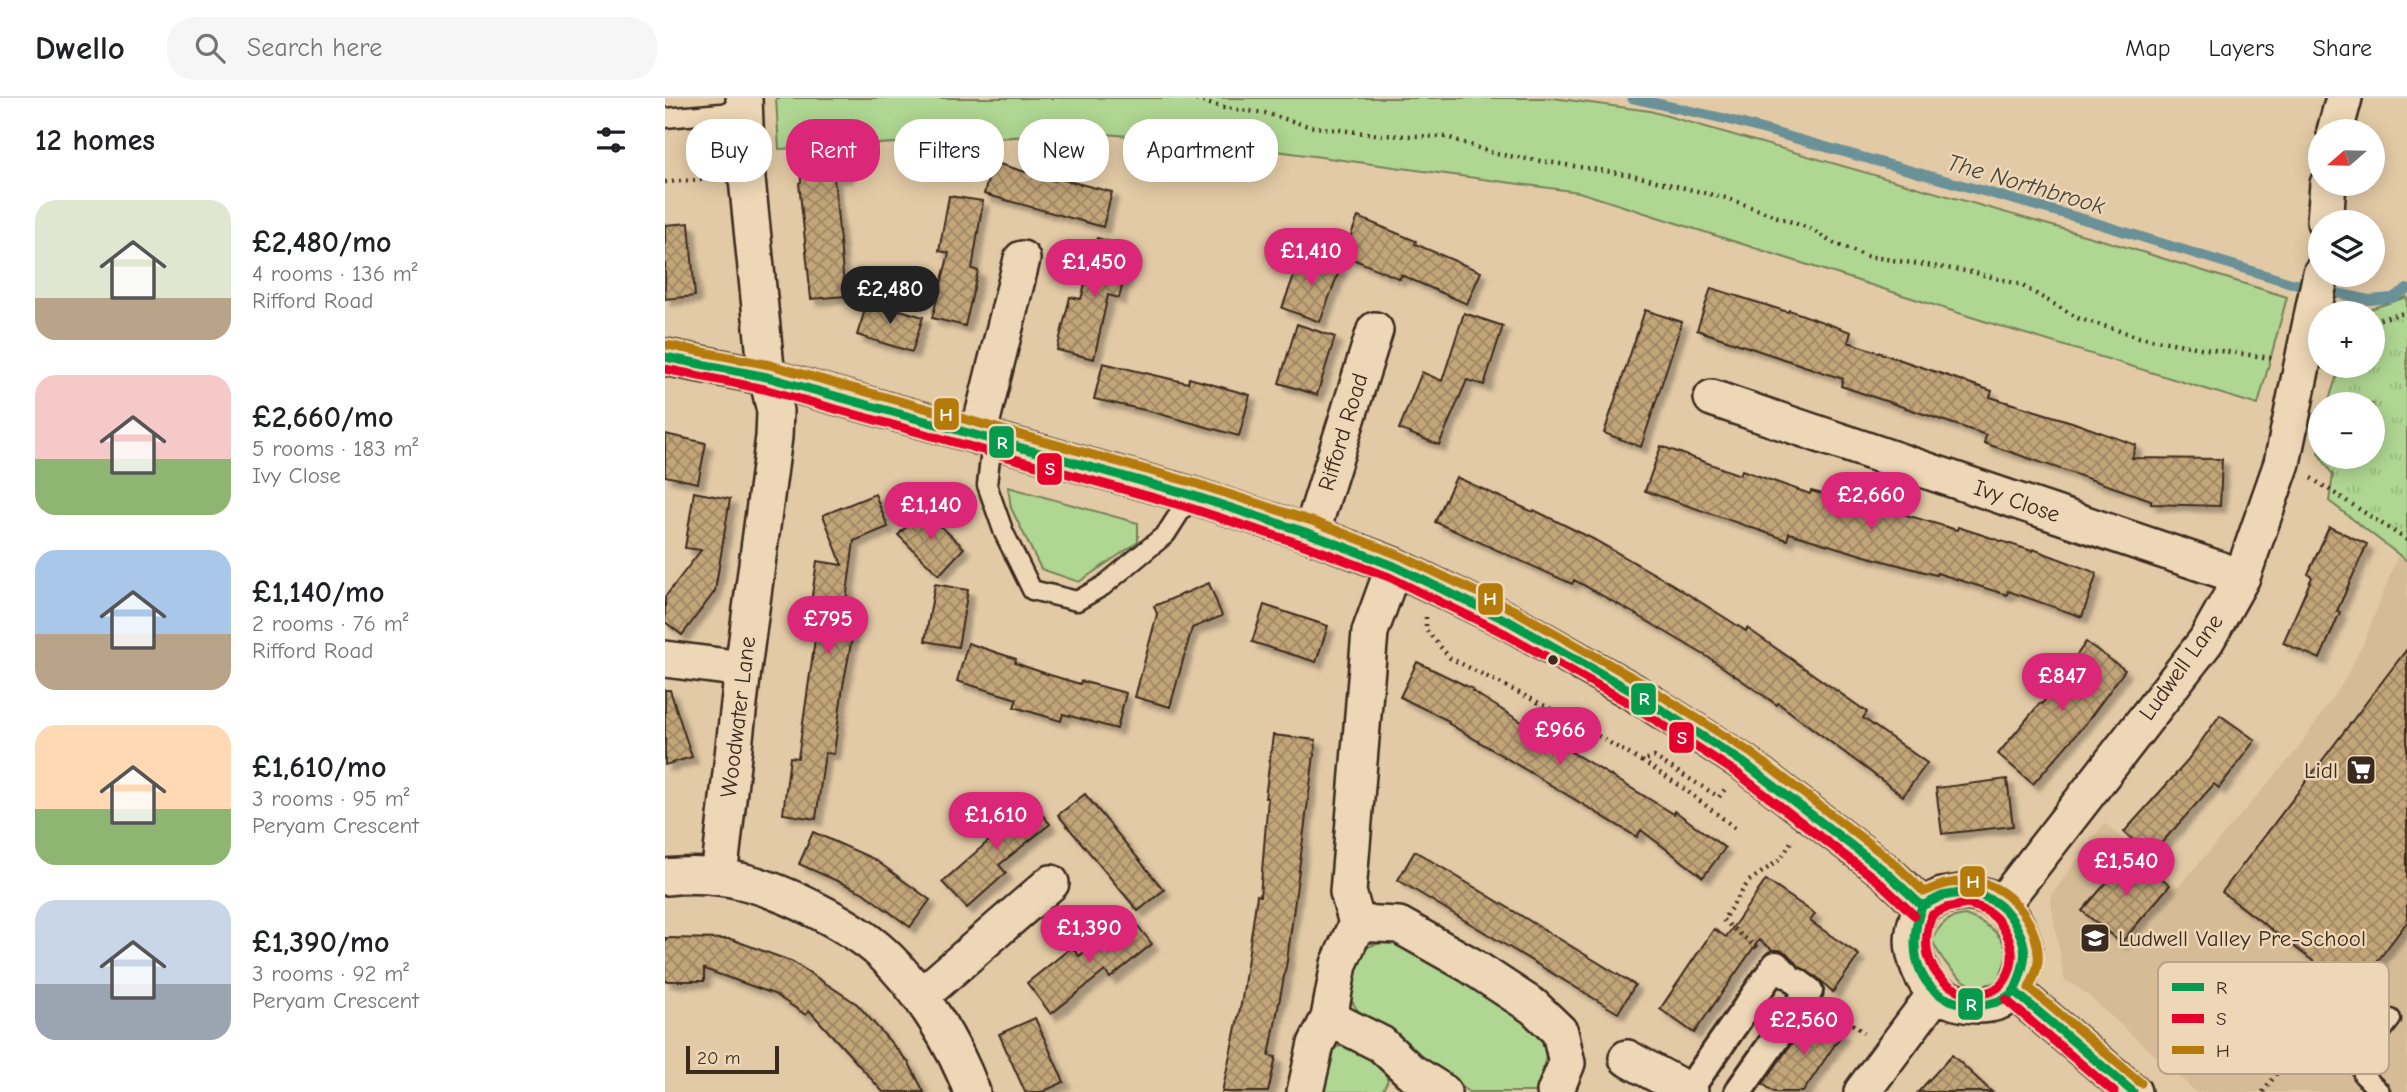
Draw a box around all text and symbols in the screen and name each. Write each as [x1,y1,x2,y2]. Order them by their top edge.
search box [167,17,657,80]
text: Dwello [35,29,125,67]
icon: search [191,29,229,67]
text: Search here [247,33,382,63]
text: Map [2125,34,2171,62]
text: Layers [2209,34,2274,62]
text: Share [2312,34,2372,62]
chip: Buy [686,119,772,182]
chip: Rent [786,119,880,182]
chip: Filters [894,119,1004,182]
chip: New [1018,119,1109,182]
chip: Apartment [1123,119,1278,182]
north arrow [2308,119,2385,196]
map controls [2308,119,2385,469]
icon: filters [592,121,630,159]
text: 12 homes [35,123,155,158]
water label: The Northbrook [1944,148,2108,220]
button: layers [2308,210,2385,287]
text: £2,480/mo [252,225,392,260]
icon: home [91,228,175,312]
pin: £1,410 [1254,228,1368,288]
text: £1,410 [1280,237,1342,264]
pin: £1,450 [1037,240,1151,299]
text: £1,450 [1062,248,1126,275]
text: 4 rooms · 136 m² [252,260,418,287]
pin: £2,480 [833,266,947,326]
text: £2,480 [857,275,923,302]
text: Rifford Road [252,287,374,314]
button: + [2308,301,2385,378]
street label: Rifford Road [1312,370,1374,494]
button: − [2308,392,2385,469]
line badge: H [933,397,960,431]
text: £2,660/mo [252,400,393,435]
icon: home [91,403,175,487]
text: H [939,404,953,426]
line badge: R [988,425,1015,459]
text: R [996,432,1008,454]
text: 5 rooms · 183 m² [252,435,418,462]
line badge: S [1036,452,1063,486]
text: S [1045,458,1055,480]
text: Ivy Close [252,462,341,489]
pin: £2,660 [1814,472,1928,532]
street label: Ivy Close [1971,474,2063,528]
text: £2,660 [1837,481,1905,508]
pin: £1,140 [874,482,988,542]
text: £1,140 [900,491,962,518]
text: £1,140/mo [252,575,385,610]
icon: home [91,578,175,662]
line badge: H [1477,582,1504,616]
text: H [1483,588,1497,610]
pin: £795 [787,596,869,656]
text: £795 [803,605,853,632]
street label: Ludwell Lane [2133,608,2229,726]
text: 2 rooms · 76 m² [252,610,408,637]
street label: Woodwater Lane [715,635,761,799]
text: Rifford Road [252,637,374,664]
unlabelled marker [1546,653,1560,667]
pin: £847 [2021,654,2103,713]
text: £847 [2038,662,2086,689]
line badge: R [1630,682,1657,716]
text: R [1638,688,1650,710]
pin: £966 [1519,708,1601,767]
text: £966 [1534,716,1586,743]
line badge: S [1668,721,1695,754]
text: S [1677,727,1687,749]
text: £1,610/mo [252,750,386,785]
icon: home [91,753,175,837]
supermarket icon: Lidl [2344,753,2378,787]
place label: Lidl [2304,757,2338,784]
text: 3 rooms · 95 m² [252,785,410,812]
pin: £1,610 [939,792,1053,852]
text: £1,610 [965,801,1027,828]
text: Peryam Crescent [252,812,419,839]
pin: £1,540 [2069,838,2183,898]
text: £1,540 [2094,847,2158,874]
line badge: H [1959,865,1986,898]
text: H [1966,871,1980,893]
pin: £1,390 [1032,906,1146,965]
text: £1,390 [1056,914,1122,941]
school or university icon: Ludwell Valley Pre-School [2078,921,2112,955]
text: £1,390/mo [252,925,389,960]
place label: Ludwell Valley Pre-School [2118,925,2366,952]
icon: home [91,928,175,1012]
text: 3 rooms · 92 m² [252,960,409,987]
legend [2158,962,2389,1074]
text: R [2216,977,2227,999]
text: Peryam Crescent [252,987,419,1014]
line badge: R [1957,987,1984,1021]
text: R [1965,994,1977,1016]
pin: £2,560 [1747,998,1861,1057]
text: £2,560 [1770,1006,1838,1033]
text: S [2216,1008,2227,1030]
text: H [2216,1040,2230,1062]
scale bar [686,1043,779,1075]
text: 20 m [697,1047,741,1069]

